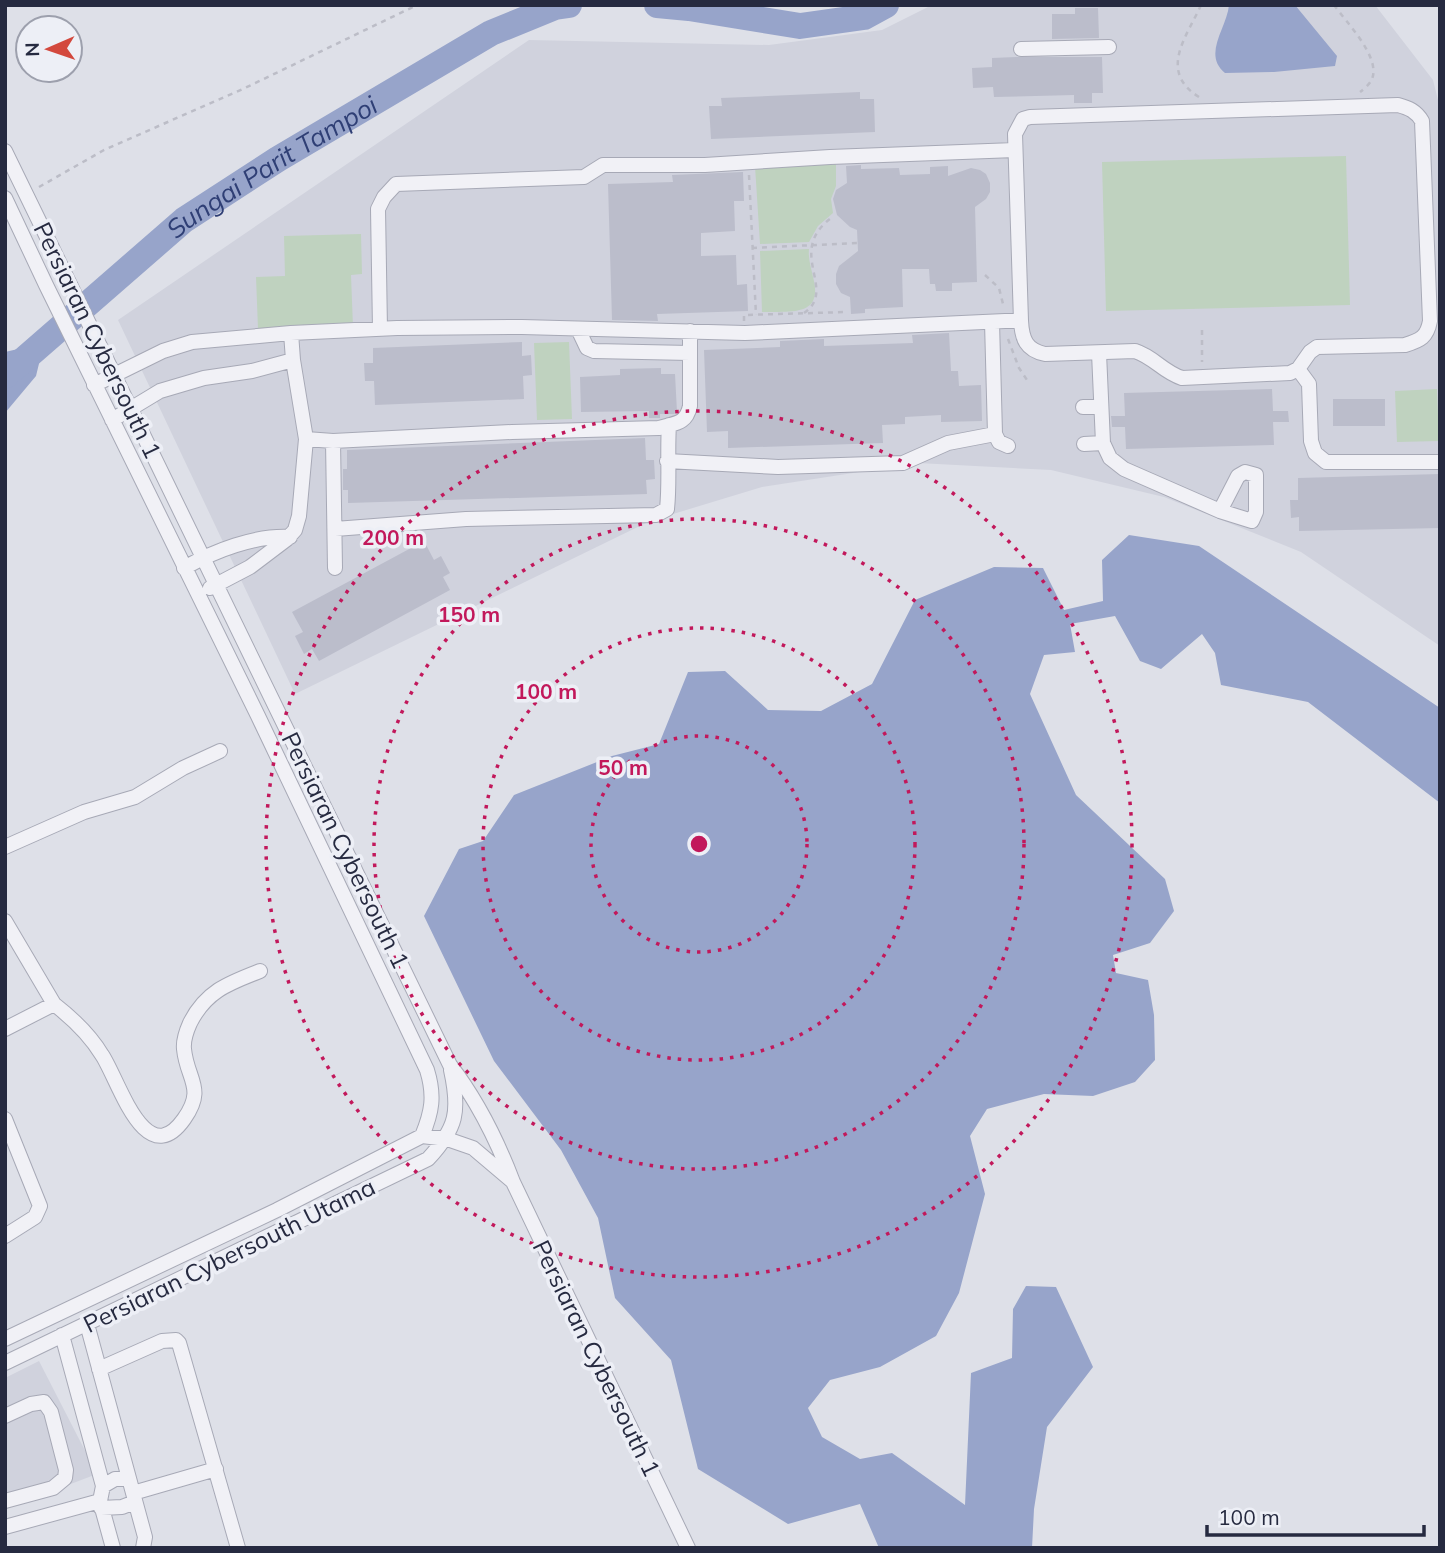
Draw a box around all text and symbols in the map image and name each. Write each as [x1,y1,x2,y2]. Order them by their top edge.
north arrow [14,14,84,84]
text: N [20,42,44,57]
water label: Sungai Parit Tampoi [159,87,384,245]
street label: Persiaran Cybersouth 1 [28,217,168,463]
text: 200 m [362,524,424,550]
text: 150 m [438,601,500,627]
text: 100 m [515,678,577,704]
street label: Persiaran Cybersouth 1 [276,727,416,973]
text: 50 m [598,754,648,780]
centre of rings [687,832,711,856]
street label: Persiaran Cybersouth Utama [78,1171,380,1339]
street label: Persiaran Cybersouth 1 [527,1235,667,1481]
scale bar [1207,1494,1424,1538]
text: 100 m [1218,1504,1280,1530]

